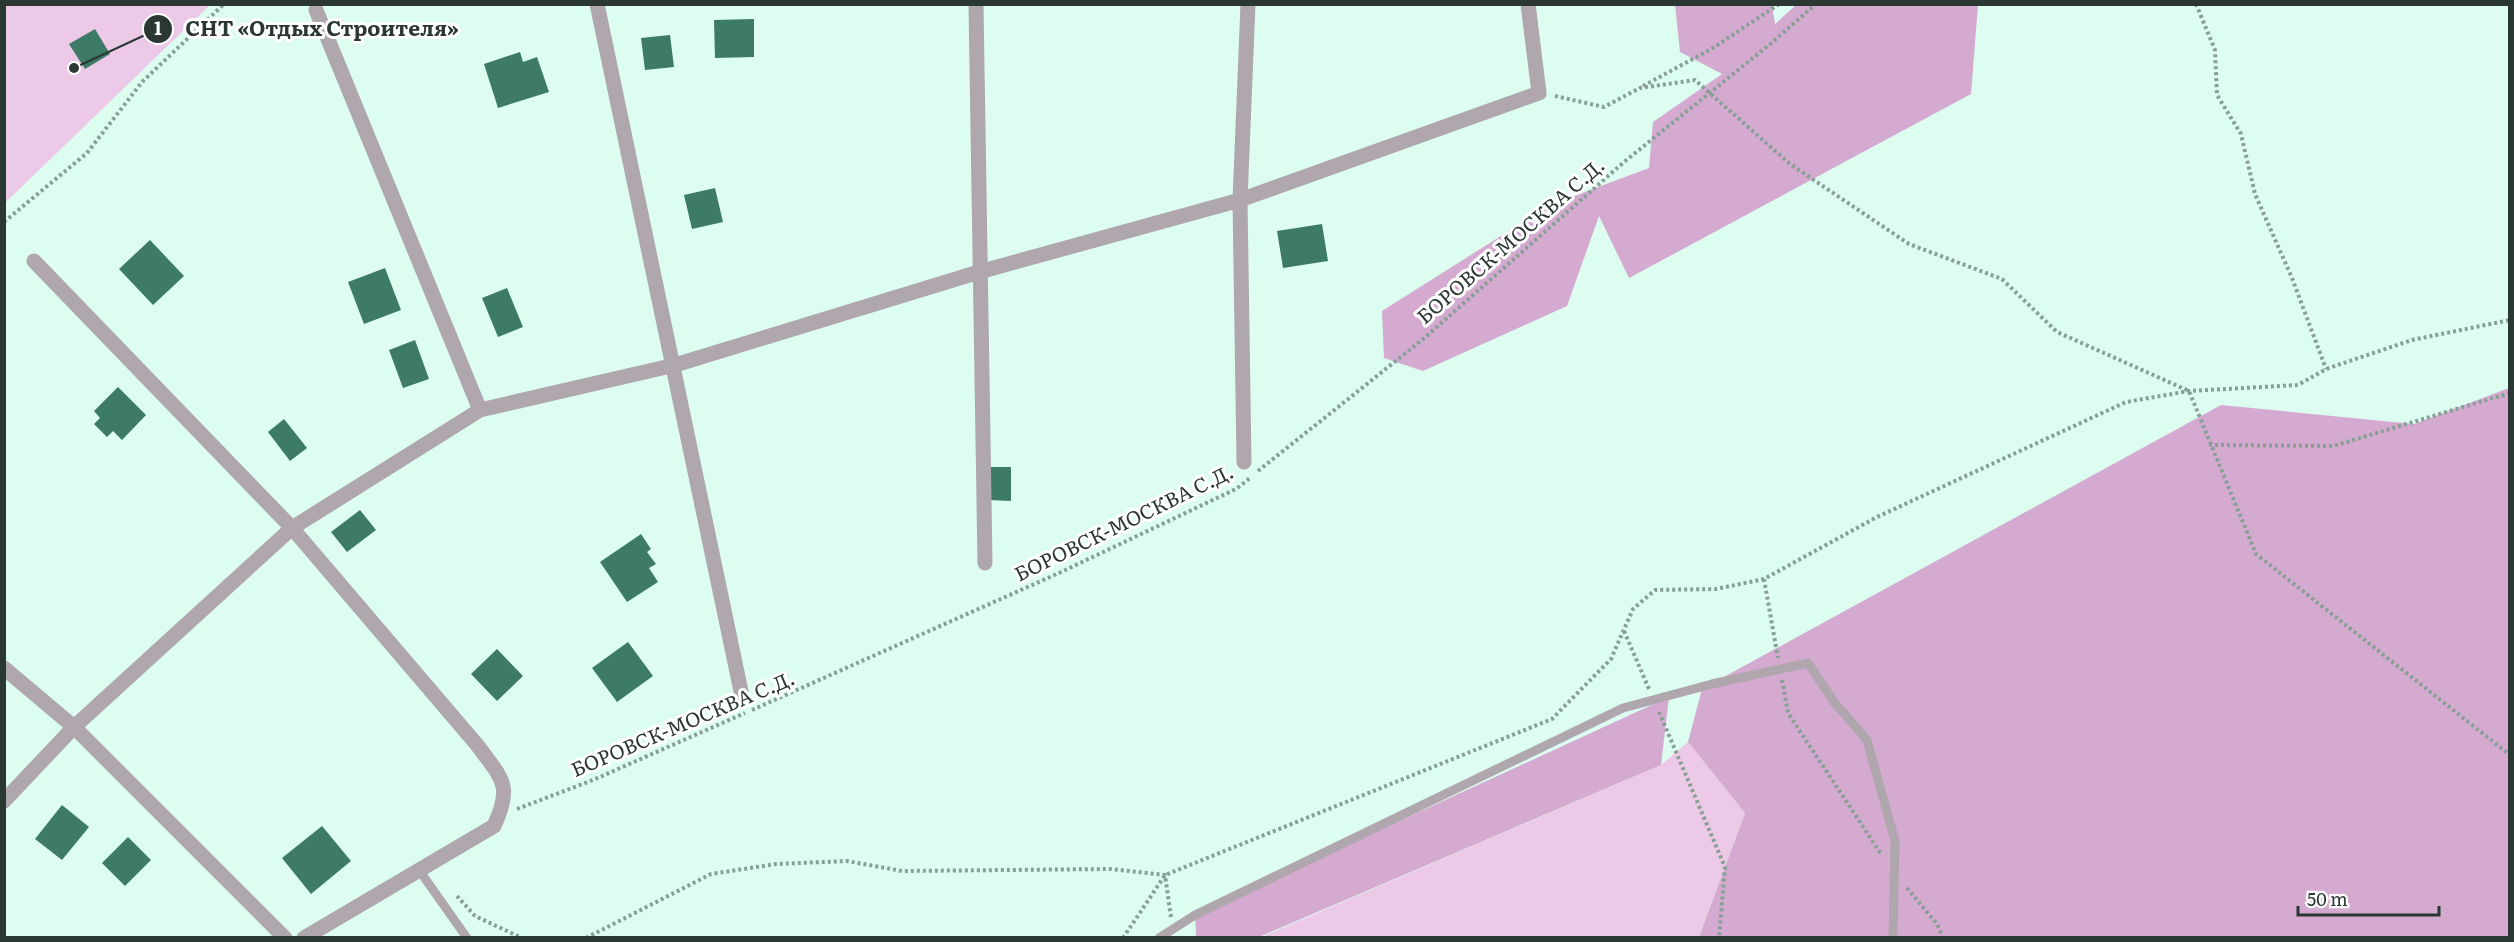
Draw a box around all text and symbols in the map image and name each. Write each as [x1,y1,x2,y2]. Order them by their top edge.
callout: СНТ «Отдых Строителя» [143,10,470,49]
text: СНТ «Отдых Строителя» [185,11,459,42]
text: 1 [154,14,162,41]
street label: БОРОВСК-МОСКВА С.Д. [1409,149,1610,330]
street label: БОРОВСК-МОСКВА С.Д. [1008,455,1238,587]
street label: БОРОВСК-МОСКВА С.Д. [566,661,799,783]
scale bar [2298,879,2439,917]
text: 50 m [2307,885,2348,912]

